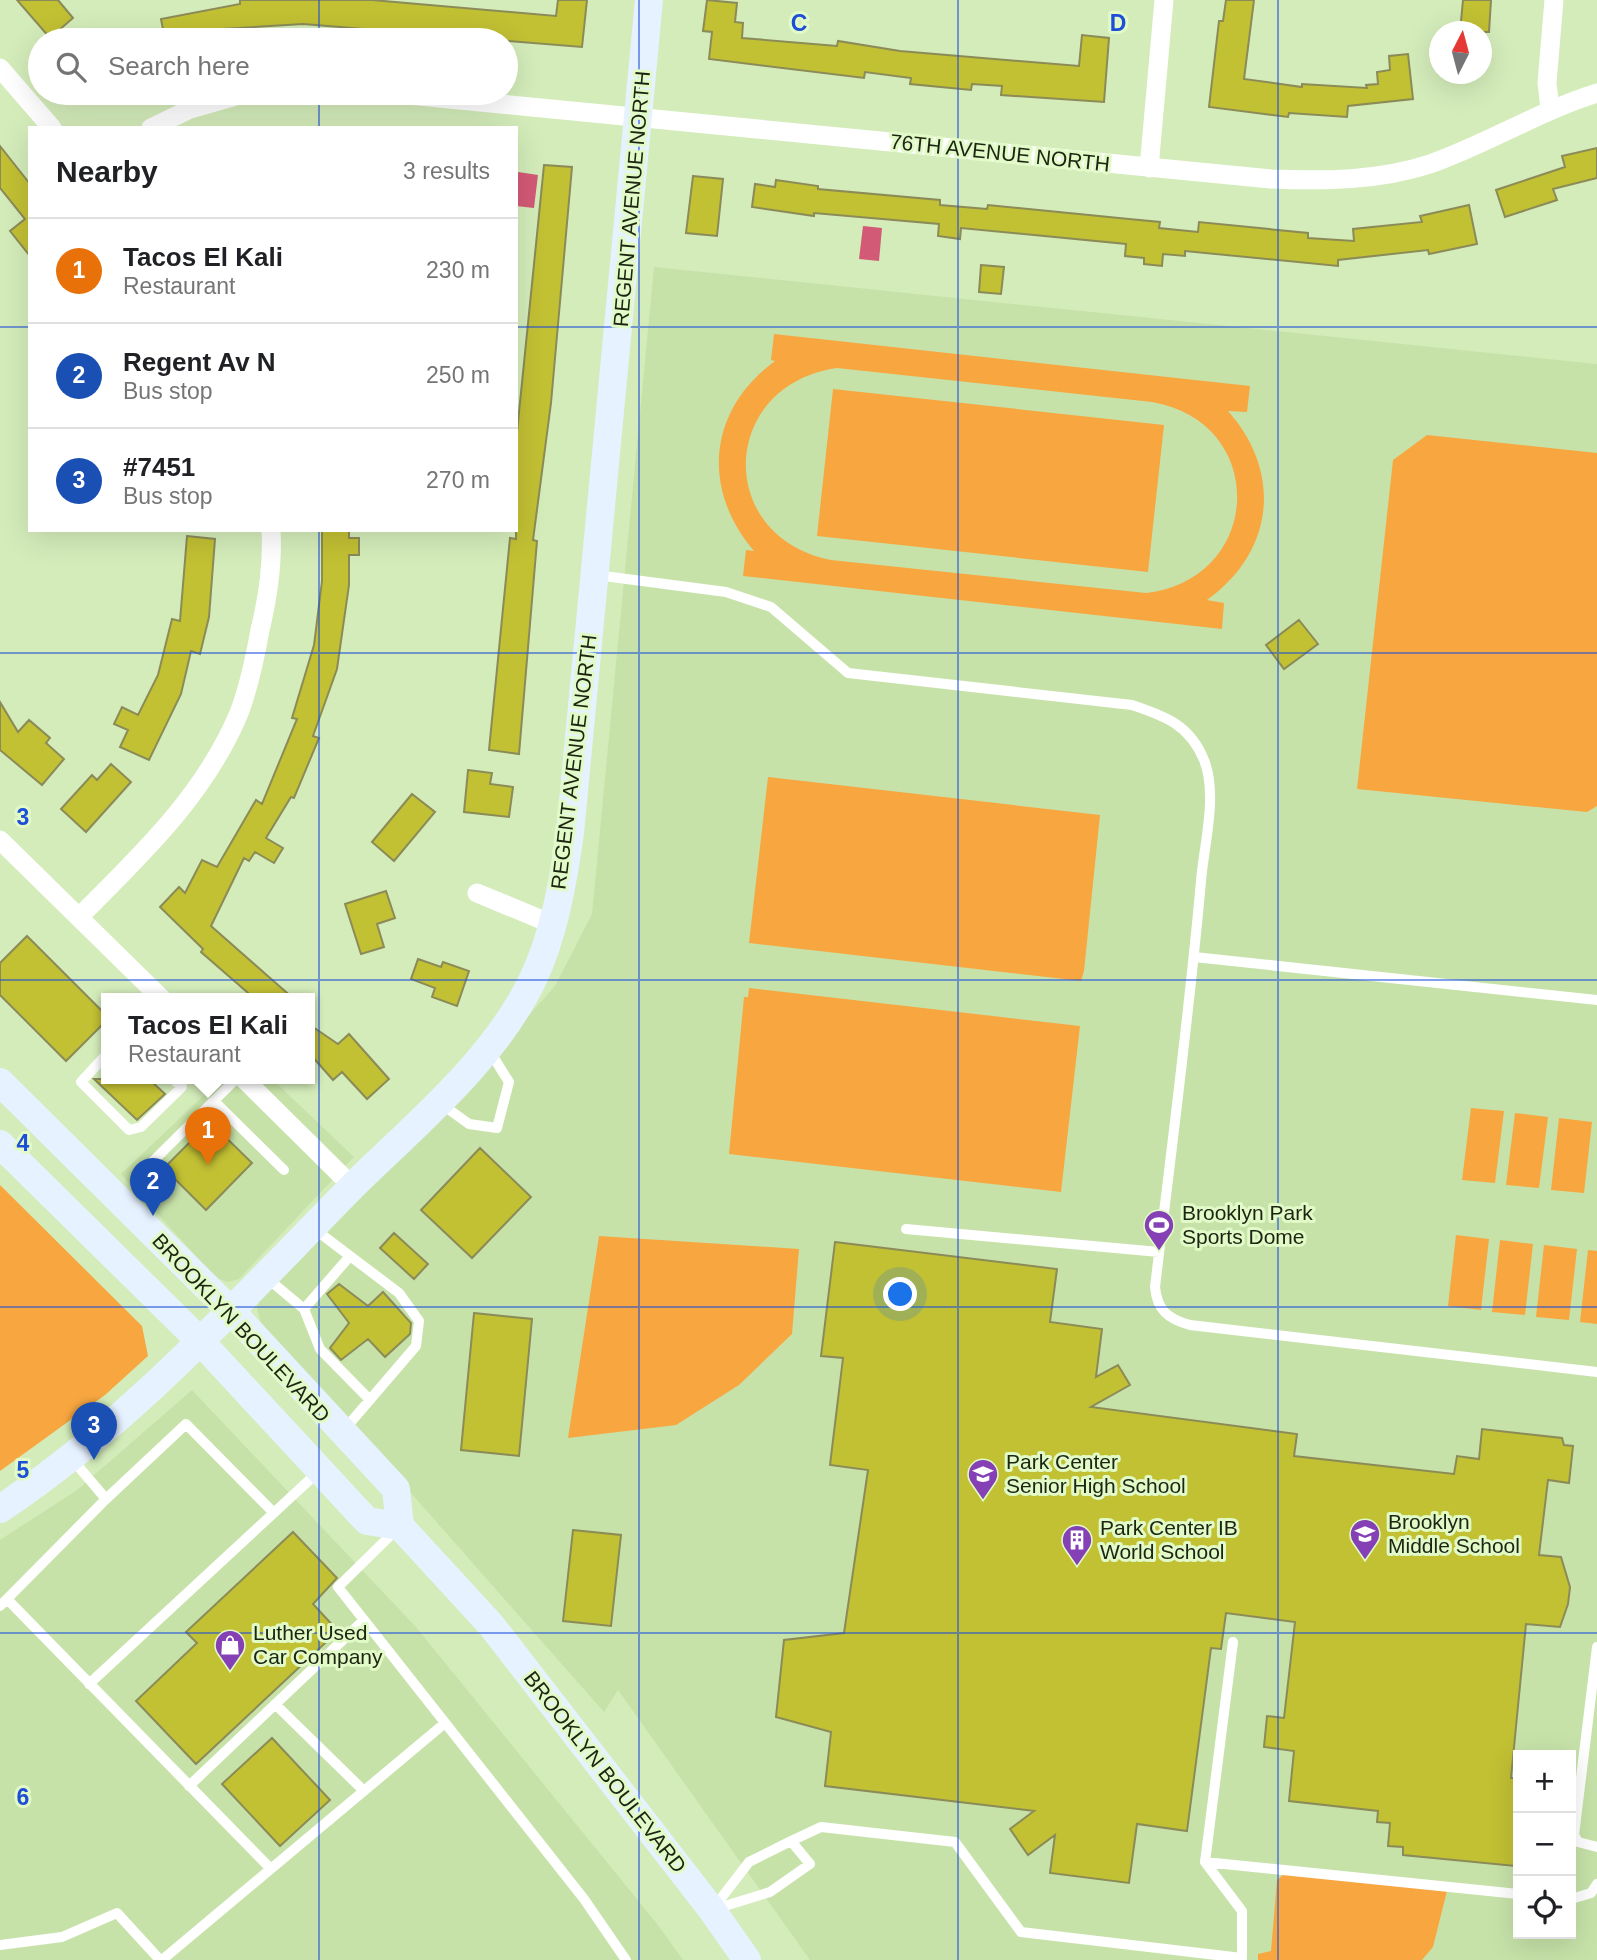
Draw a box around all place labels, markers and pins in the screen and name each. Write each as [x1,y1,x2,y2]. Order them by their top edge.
pin: 1 [185,1107,231,1165]
pin: 2 [130,1158,176,1216]
place label: Brooklyn Park Sports Dome [1182,1201,1313,1248]
sports icon: Brooklyn Park Sports Dome [1142,1208,1176,1252]
pin: 3 [71,1402,117,1460]
place label: Park Center Senior High School [1006,1450,1186,1497]
school or university icon: Park Center Senior High School [966,1457,1000,1501]
place label: Brooklyn Middle School [1388,1510,1520,1557]
place label: Park Center IB World School [1100,1516,1238,1563]
school or university icon: Brooklyn Middle School [1348,1517,1382,1561]
building icon: Park Center IB World School [1060,1523,1094,1567]
place label: Luther Used Car Company [253,1621,383,1668]
shop icon: Luther Used Car Company [213,1628,247,1672]

